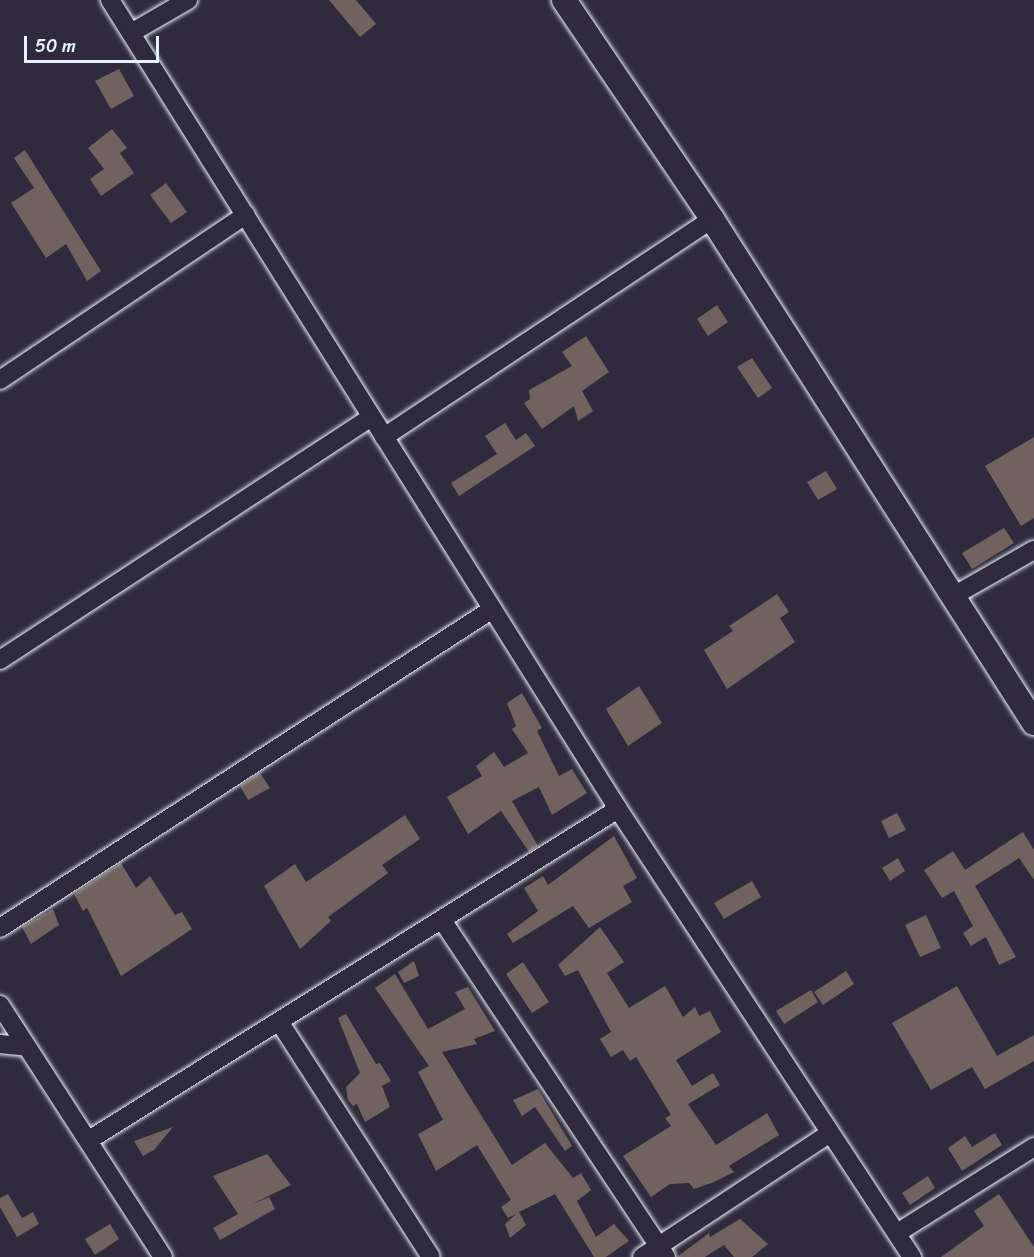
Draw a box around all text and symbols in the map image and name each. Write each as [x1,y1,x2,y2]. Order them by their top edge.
scale bar [27,24,162,62]
text: 50 m [35,30,76,62]

